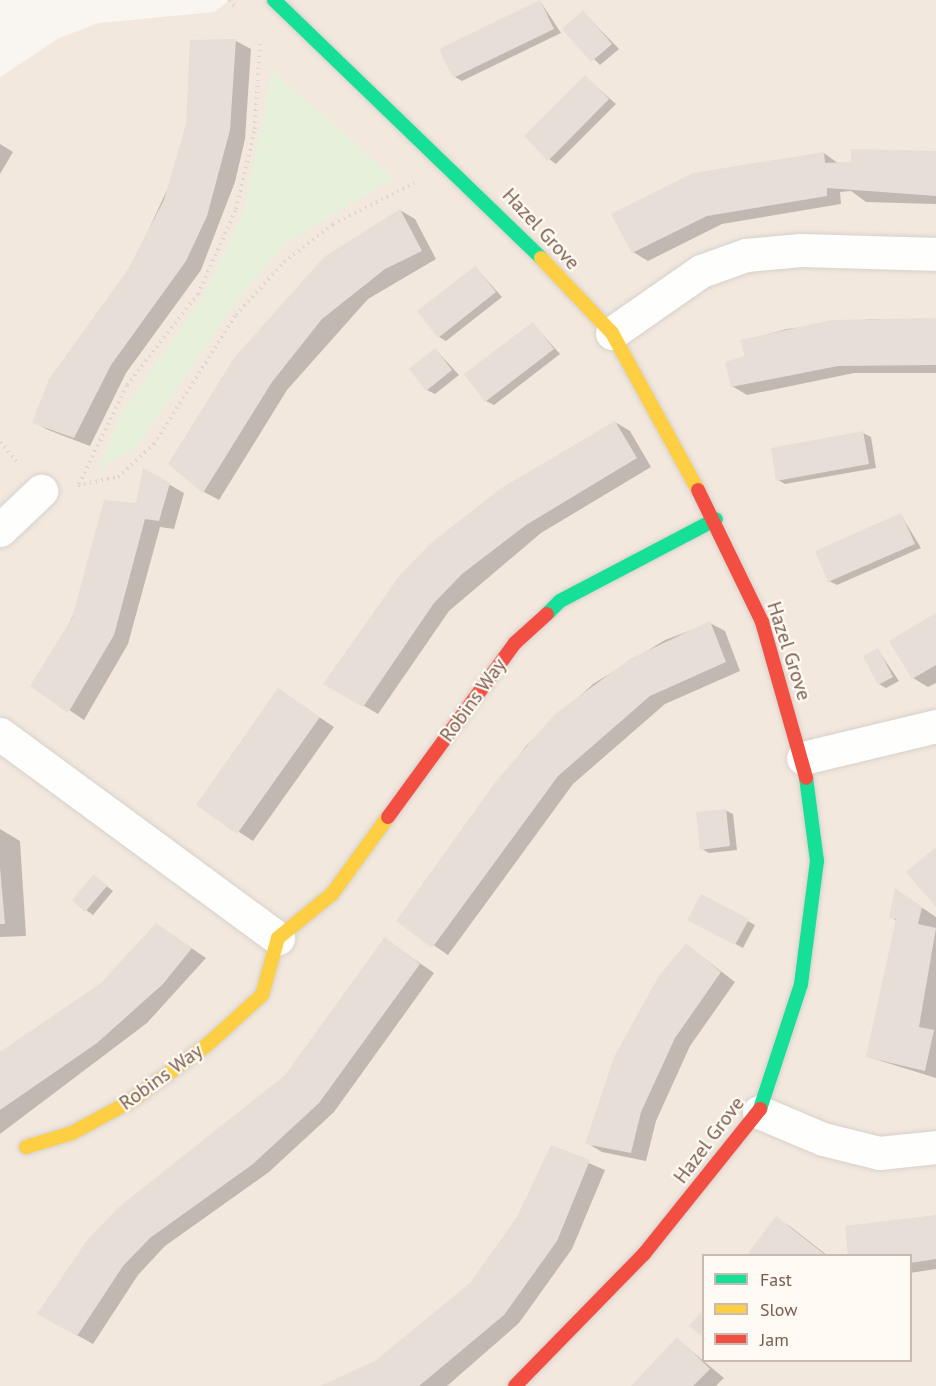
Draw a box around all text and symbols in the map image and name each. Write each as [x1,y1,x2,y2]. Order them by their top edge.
street label: Hazel Grove [497,183,585,275]
street label: Hazel Grove [762,599,816,703]
street label: Robins Way [435,654,511,746]
street label: Robins Way [115,1039,207,1115]
street label: Hazel Grove [669,1092,749,1188]
legend [702,1254,912,1362]
text: Fast [760,1268,792,1291]
text: Slow [760,1298,798,1321]
text: Jam [760,1328,789,1351]

